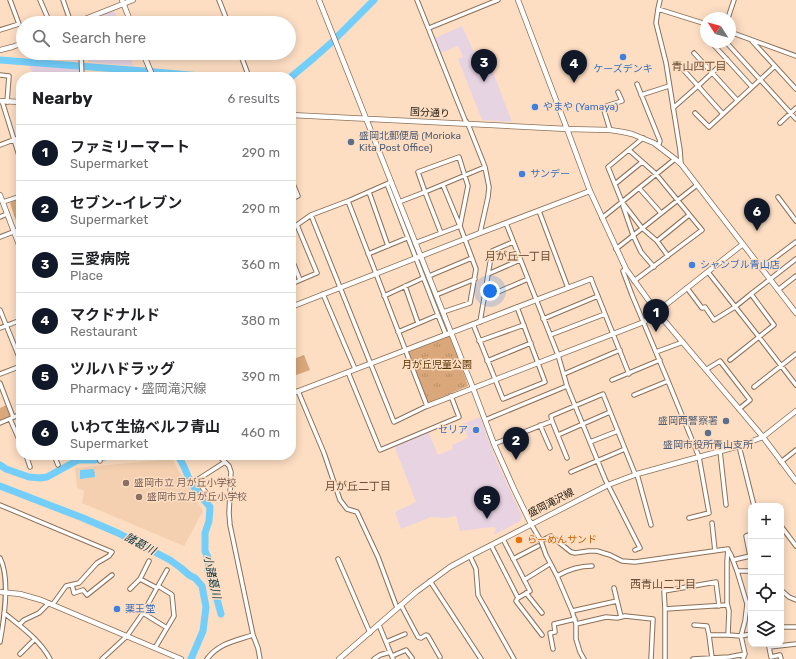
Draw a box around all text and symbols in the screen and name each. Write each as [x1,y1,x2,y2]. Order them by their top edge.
north arrow [700,12,736,48]
search box [16,16,296,60]
icon: search [30,27,52,49]
text: Search here [62,29,146,47]
pin: 3 [471,49,497,82]
pin: 4 [561,50,587,83]
marker: ケーズデンキ [618,52,628,62]
district label: 青山四丁目 [672,60,727,73]
place label: ケーズデンキ [593,63,653,75]
text: Nearby [32,88,93,108]
text: 6 results [228,91,280,106]
place label: やまや (Yamaya) [543,101,618,113]
marker: やまや (Yamaya) [530,102,540,112]
street label: 国分通り [410,106,450,120]
place label: 盛岡北郵便局 (Morioka Kita Post Office) [359,130,461,154]
marker: 盛岡北郵便局 (Morioka Kita Post Office) [346,137,356,147]
text: ファミリーマート [70,138,190,156]
text: 1 [42,145,48,160]
text: 290 m [242,145,280,160]
text: Supermarket [70,156,148,171]
place label: サンデー [530,168,570,180]
marker: サンデー [517,169,527,179]
text: セブン-イレブン [70,194,182,212]
pin: 6 [744,198,770,231]
text: 2 [41,201,49,216]
text: 290 m [242,201,280,216]
text: Supermarket [70,212,148,227]
text: 三愛病院 [70,250,130,268]
district label: 月が丘一丁目 [485,250,551,263]
text: 3 [41,257,49,272]
text: 360 m [241,257,280,272]
place label: シャンブル青山店 [700,259,780,271]
marker: シャンブル青山店 [687,260,697,270]
text: Place [70,268,103,283]
your location [480,281,500,301]
pin: 1 [643,299,669,332]
text: マクドナルド [70,306,160,324]
text: 4 [41,313,49,328]
text: 380 m [241,313,280,328]
text: Restaurant [70,324,137,339]
park label: 月が丘児童公園 [402,359,472,371]
text: ツルハドラッグ [70,360,175,378]
text: 5 [41,369,49,384]
text: 390 m [241,369,280,384]
text: Pharmacy · 盛岡滝沢線 [70,381,207,396]
place label: 盛岡西警察署 [658,415,718,427]
marker: 盛岡西警察署 [721,416,731,426]
text: いわて生協ベルフ青山 [70,418,220,436]
place label: セリア [438,424,468,436]
text: 6 [41,425,49,440]
text: 460 m [241,425,280,440]
marker: セリア [471,425,481,435]
pin: 2 [503,427,529,460]
marker: 盛岡市役所青山支所 [703,428,713,438]
text: Supermarket [70,436,148,451]
place label: 盛岡市役所青山支所 [663,439,753,451]
place label: 盛岡市立 月が丘小学校 [134,477,236,489]
marker: 盛岡市立 月が丘小学校 [121,478,131,488]
district label: 月が丘二丁目 [325,480,391,493]
pin: 5 [474,486,500,519]
street label: 盛岡滝沢線 [526,486,576,520]
place label: 盛岡市立月が丘小学校 [147,491,247,503]
marker: 盛岡市立月が丘小学校 [134,492,144,502]
map controls [748,503,784,647]
button: + [748,503,784,539]
water label: 諸葛川 [122,531,159,558]
place label: らーめんサンド [527,534,597,546]
marker: らーめんサンド [514,535,524,545]
button: − [748,539,784,575]
water label: 小諸葛川 [201,554,224,601]
button: locate [748,575,784,611]
district label: 西青山二丁目 [630,578,696,591]
place label: 薬王堂 [125,603,155,615]
marker: 薬王堂 [112,604,122,614]
button: layers [748,611,784,647]

